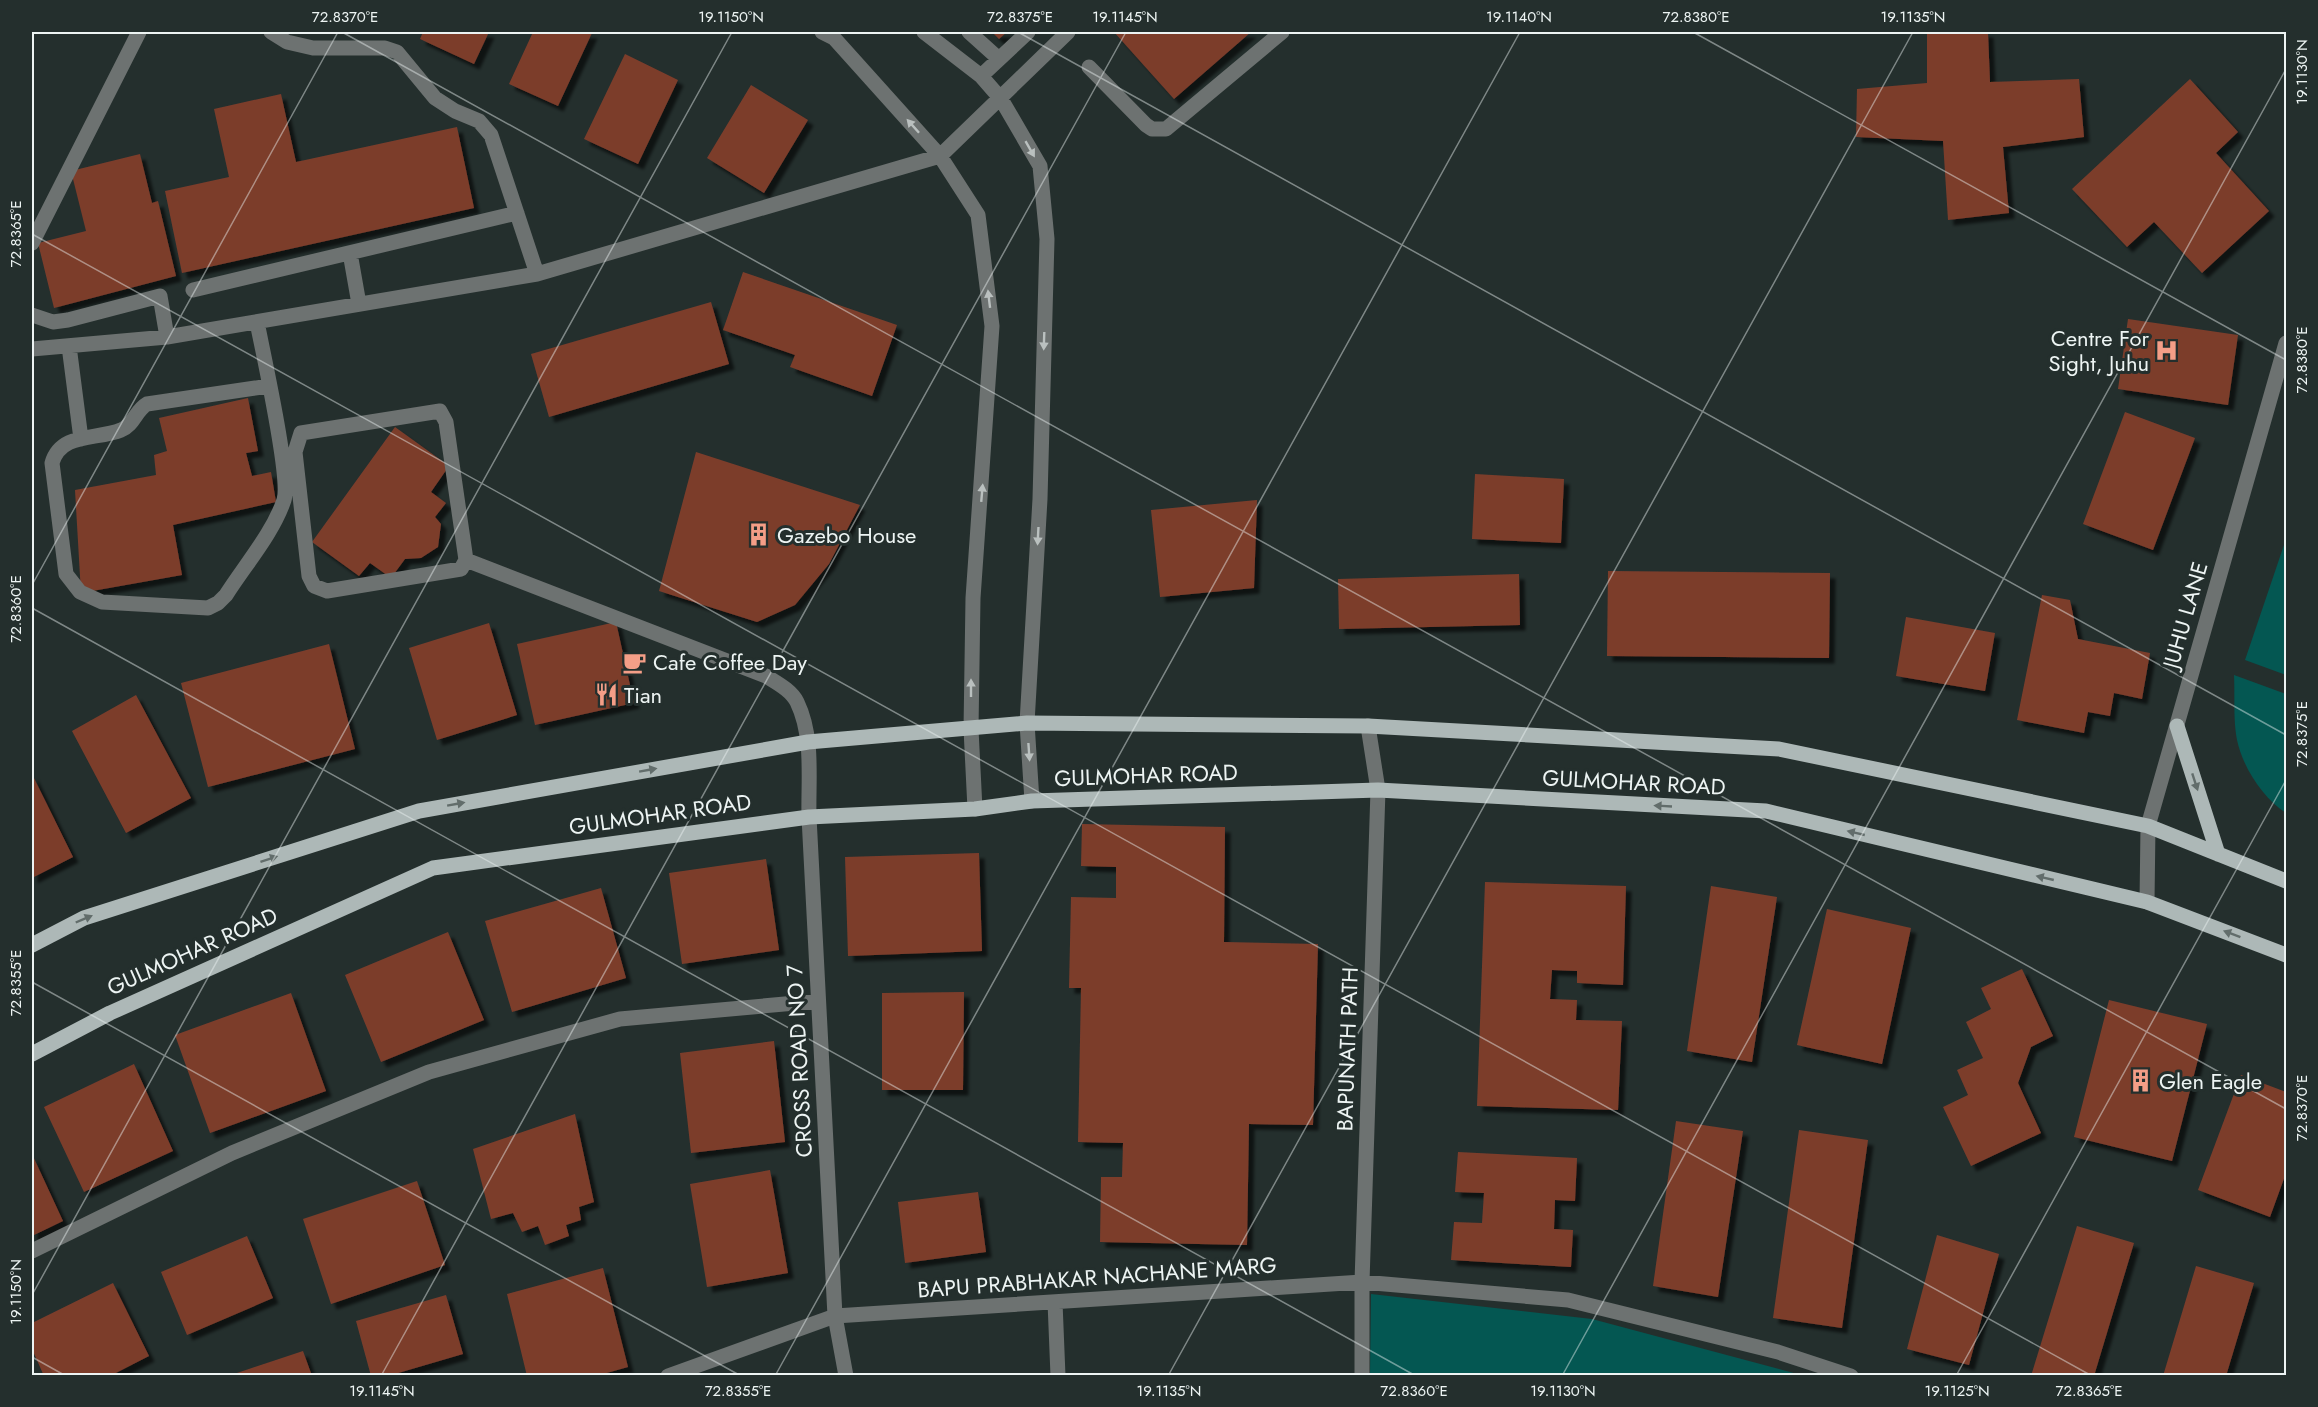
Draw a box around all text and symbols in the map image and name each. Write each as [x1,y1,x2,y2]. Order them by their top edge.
text: 72.8370°E [312,6,378,28]
text: 19.1150°N [698,6,764,28]
text: 72.8375°E [987,6,1053,28]
text: 19.1145°N [1092,6,1158,28]
text: 19.1140°N [1486,6,1552,28]
text: 72.8380°E [1663,6,1729,28]
text: 19.1135°N [1881,6,1945,28]
text: 19.1130°N [2291,39,2313,105]
one-way arrow [907,119,920,134]
one-way arrow [1025,141,1036,157]
text: 72.8365°E [5,201,27,267]
one-way arrow [984,289,994,308]
place label: Centre For Sight, Juhu [2049,322,2149,379]
text: 72.8380°E [2291,327,2313,393]
one-way arrow [1040,332,1049,351]
hospital icon: Centre For Sight, Juhu [2154,338,2180,364]
one-way arrow [977,484,987,503]
place label: Gazebo House [777,519,916,551]
building icon: Gazebo House [746,522,772,548]
one-way arrow [1033,527,1042,546]
street label: JUHU LANE [2154,558,2215,675]
text: 72.8360°E [5,575,27,643]
place label: Cafe Coffee Day [653,646,807,678]
cafe icon: Cafe Coffee Day [622,649,648,675]
one-way arrow [966,678,976,697]
place label: Tian [624,679,662,711]
restaurant icon: Tian [593,682,619,708]
text: 72.8375°E [2291,701,2313,767]
one-way arrow [1024,742,1034,761]
street label: GULMOHAR ROAD [1054,756,1238,794]
street label: GULMOHAR ROAD [1541,761,1727,803]
one-way arrow [639,765,658,774]
one-way arrow [2190,773,2200,791]
street label: GULMOHAR ROAD [567,785,753,843]
one-way arrow [447,799,466,808]
one-way arrow [1654,801,1673,810]
one-way arrow [1847,827,1865,837]
one-way arrow [260,853,278,863]
one-way arrow [2036,873,2055,883]
street label: GULMOHAR ROAD [102,899,282,1003]
one-way arrow [75,914,93,923]
one-way arrow [2223,929,2241,939]
text: 72.8355°E [5,950,27,1016]
street label: CROSS ROAD NO 7 [778,963,820,1158]
street label: BAPUNATH PATH [1328,966,1366,1132]
place label: Glen Eagle [2159,1065,2262,1097]
building icon: Glen Eagle [2128,1068,2154,1094]
text: 72.8370°E [2291,1075,2313,1141]
street label: BAPU PRABHAKAR NACHANE MARG [916,1248,1278,1306]
text: 19.1150°N [5,1259,27,1325]
text: 19.1145°N [349,1380,415,1402]
text: 72.8355°E [705,1380,771,1402]
text: 19.1135°N [1137,1380,1201,1402]
text: 72.8360°E [1380,1380,1448,1402]
text: 19.1130°N [1530,1380,1596,1402]
text: 19.1125°N [1924,1380,1990,1402]
text: 72.8365°E [2056,1380,2122,1402]

